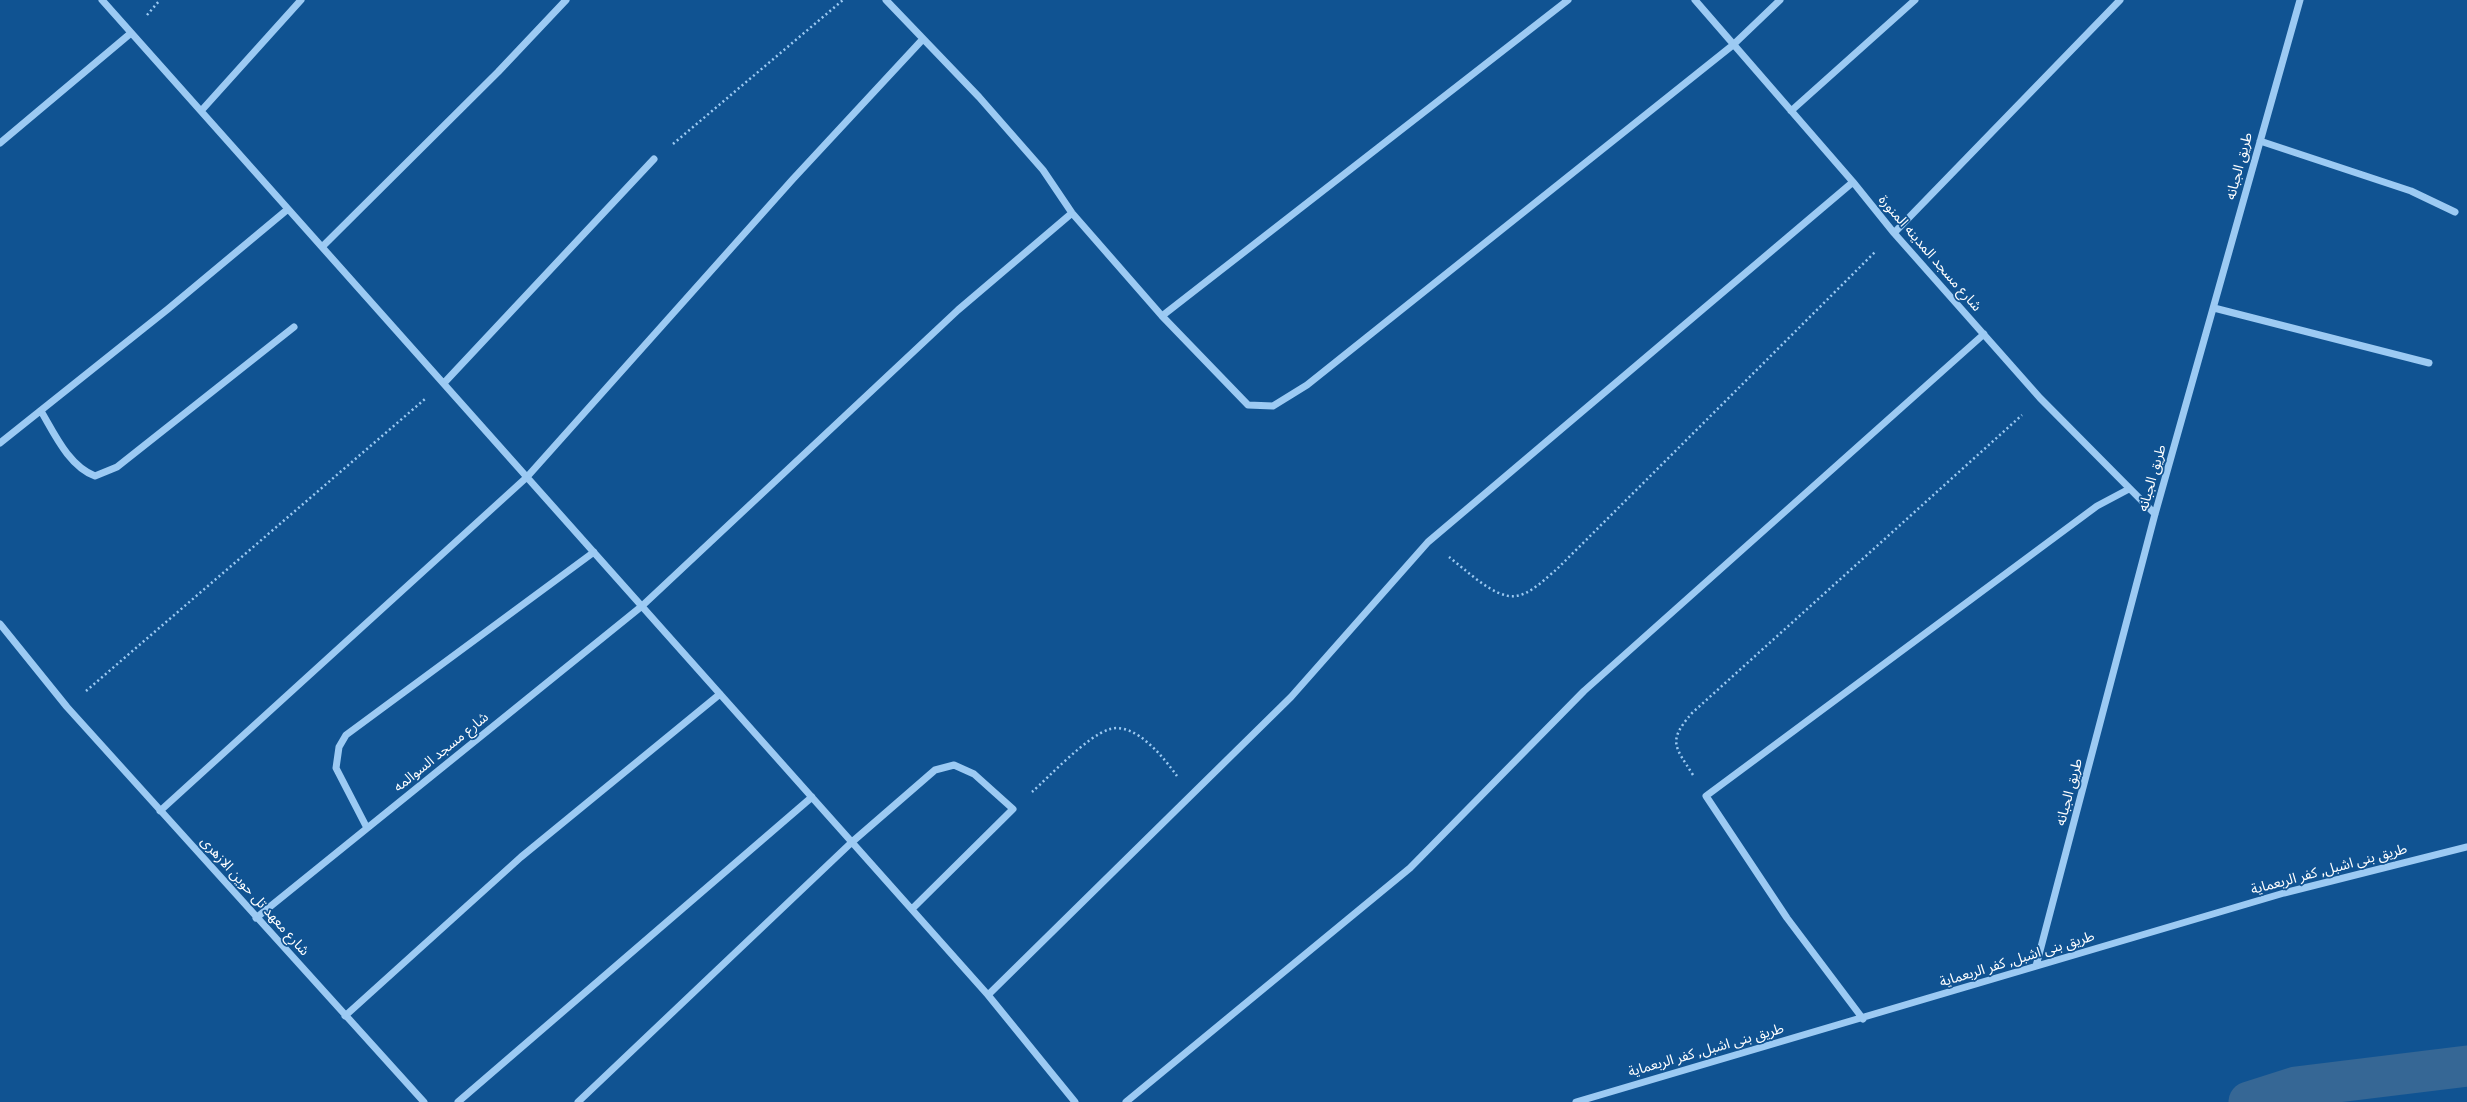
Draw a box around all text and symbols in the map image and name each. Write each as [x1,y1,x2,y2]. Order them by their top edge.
street label: طريق الجبانه [2222,131,2256,201]
street label: شارع مسجد المدينه المنورة [1875,191,1985,315]
street label: طريق الجبانه [2134,443,2170,513]
street label: شارع مسجد السوالمه [390,709,492,795]
street label: طريق الجبانه [2052,757,2086,827]
street label: شارع معهد تل حوين الازهرى [197,833,313,959]
street label: طريق بنى اشبل, كفر الربعماية [2249,840,2409,898]
street label: طريق بنى اشبل, كفر الربعماية [1938,927,2096,991]
street label: طريق بنى اشبل, كفر الربعماية [1626,1020,1786,1080]

